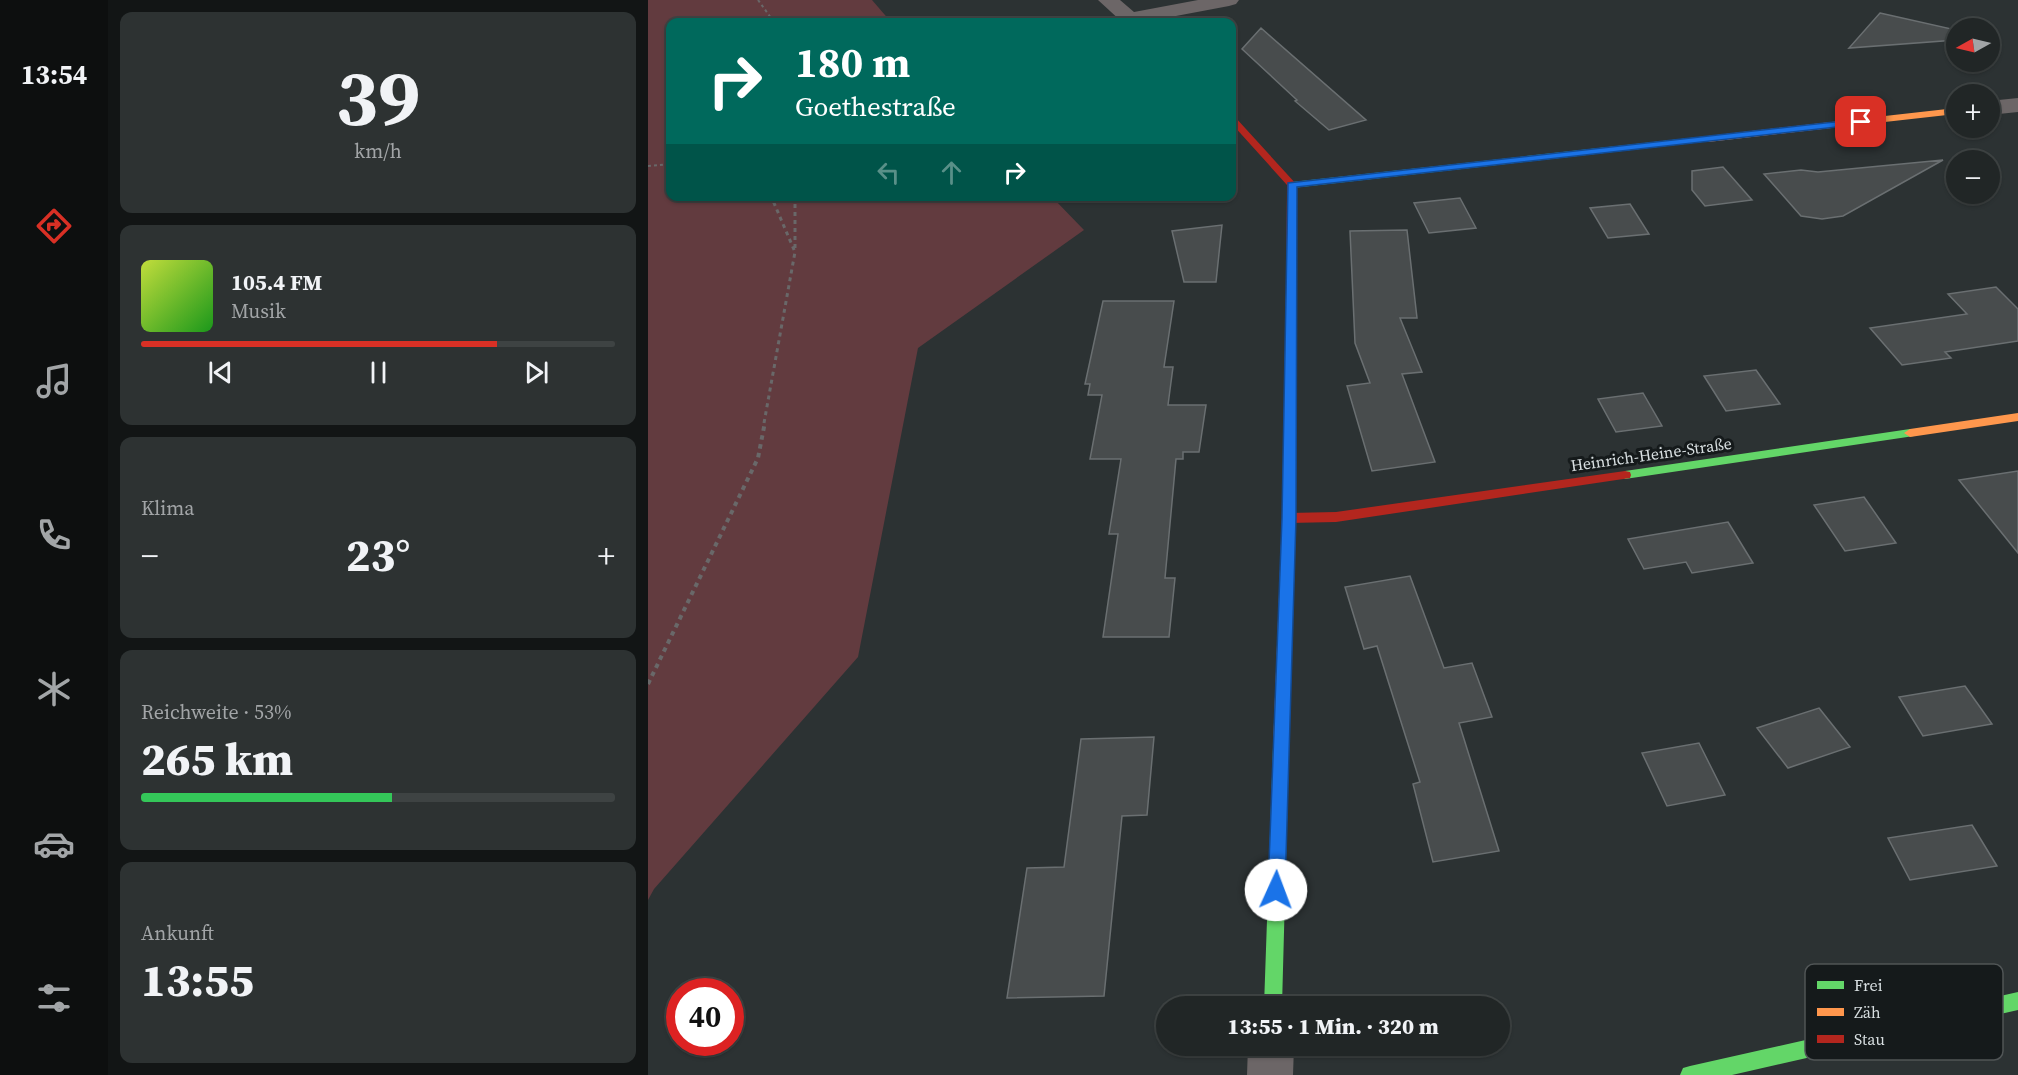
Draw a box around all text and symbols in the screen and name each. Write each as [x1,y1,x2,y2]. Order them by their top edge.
north arrow [1946,18,2000,72]
map controls [1946,18,2000,204]
text: 180 m [795,33,910,91]
icon: right [696,42,774,120]
text: 39 [336,44,420,151]
text: 13:54 [21,56,87,93]
button: + [1946,84,2000,138]
text: Goethestraße [795,88,956,125]
pin [1835,96,1886,147]
icon: arrive [1844,105,1877,138]
text: km/h [354,137,402,165]
button: − [1946,150,2000,204]
icon: left [872,156,905,189]
icon: ahead [935,156,968,189]
icon: right [998,156,1031,189]
icon: directions [33,205,75,247]
text: 105.4 FM [231,267,322,297]
text: Musik [231,297,286,325]
icon: previous [204,356,237,389]
icon: pause [362,356,395,389]
icon: next [520,356,553,389]
icon: music [33,360,75,402]
street label: Heinrich-Heine-Straße [1569,432,1733,476]
text: Klima [141,494,194,522]
icon: phone [33,514,75,556]
text: 23° [346,524,410,586]
text: − [141,533,159,578]
text: + [597,533,615,578]
icon: climate [33,668,75,710]
text: Reichweite · 53% [141,698,292,726]
text: 265 km [141,728,293,790]
icon: car [33,823,75,865]
position arrow [1244,858,1308,922]
text: Ankunft [141,919,214,947]
text: 13:55 [141,949,254,1011]
legend [1805,964,2003,1060]
text: Frei [1854,974,1883,996]
icon: filters [33,977,75,1019]
speed limit sign: 40 [666,978,744,1056]
text: Zäh [1854,1001,1881,1023]
text: 13:55 · 1 Min. · 320 m [1227,1011,1439,1041]
text: Stau [1854,1028,1885,1050]

